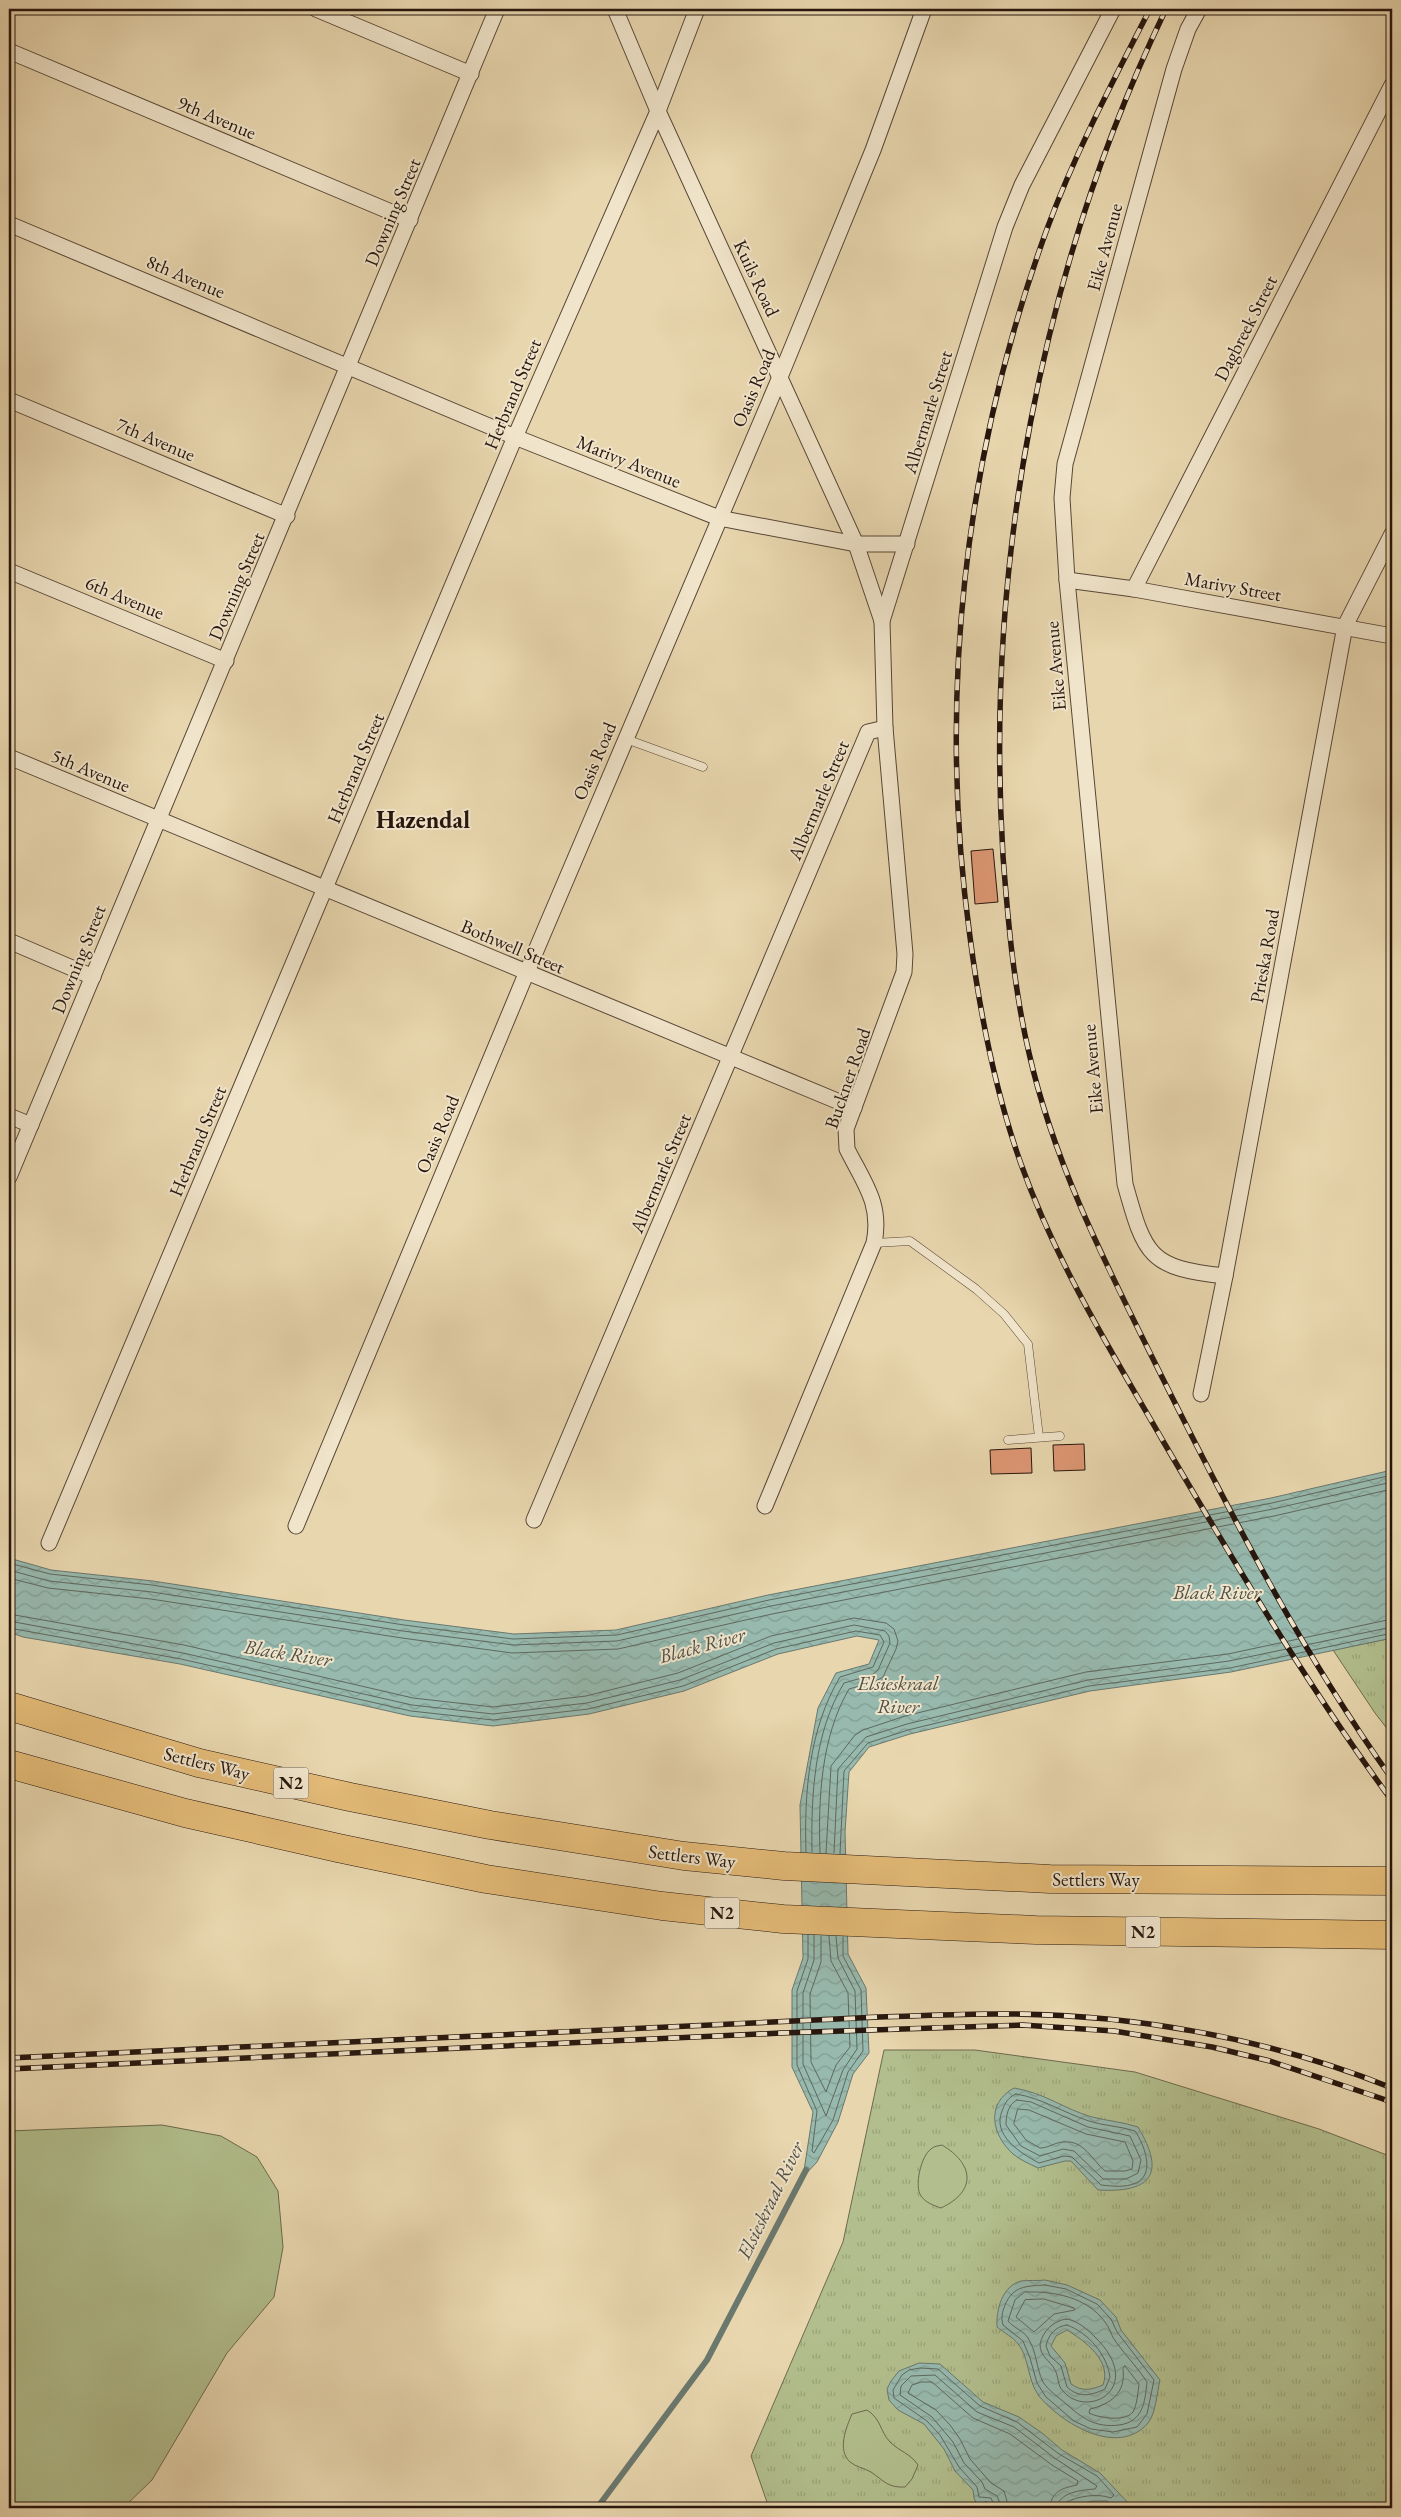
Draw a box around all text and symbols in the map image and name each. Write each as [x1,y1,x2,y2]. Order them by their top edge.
street label: 9th Avenue [174,90,260,145]
street label: Downing Street [358,154,426,270]
street label: Eike Avenue [1081,200,1128,294]
street label: Kuils Road [728,236,785,321]
street label: 8th Avenue [143,249,229,304]
street label: Dagbreek Street [1208,271,1283,385]
street label: Herbrand Street [478,335,547,453]
street label: Oasis Road [726,345,781,431]
street label: Albermarle Street [897,348,958,478]
street label: 7th Avenue [113,412,199,467]
street label: Marivy Avenue [573,429,685,494]
street label: Downing Street [202,528,270,644]
street label: Marivy Street [1183,566,1283,607]
street label: 6th Avenue [82,570,168,625]
street label: Eike Avenue [1039,620,1072,712]
street label: Herbrand Street [321,709,390,827]
street label: Oasis Road [567,718,622,804]
street label: Albermarle Street [782,737,855,865]
street label: 5th Avenue [48,743,134,798]
district label: Hazendal [376,804,470,835]
street label: Downing Street [45,901,112,1017]
street label: Prieska Road [1244,907,1285,1005]
street label: Bothwell Street [457,913,569,980]
street label: Eike Avenue [1076,1023,1109,1115]
street label: Buckner Road [819,1024,877,1132]
street label: Herbrand Street [163,1082,232,1200]
street label: Oasis Road [410,1091,465,1177]
street label: Albermarle Street [624,1110,697,1238]
water label: Black River [1172,1579,1262,1605]
water label: Black River [655,1621,749,1669]
water label: Black River [241,1633,335,1673]
water label: Elsieskraal River [856,1670,940,1719]
street label: Settlers Way [161,1741,253,1786]
road number: N2 [274,1768,308,1799]
street label: Settlers Way [647,1839,738,1874]
street label: Settlers Way [1052,1867,1140,1892]
road number: N2 [704,1898,740,1929]
road number: N2 [1126,1916,1160,1948]
water label: Elsieskraal River [730,2136,810,2264]

